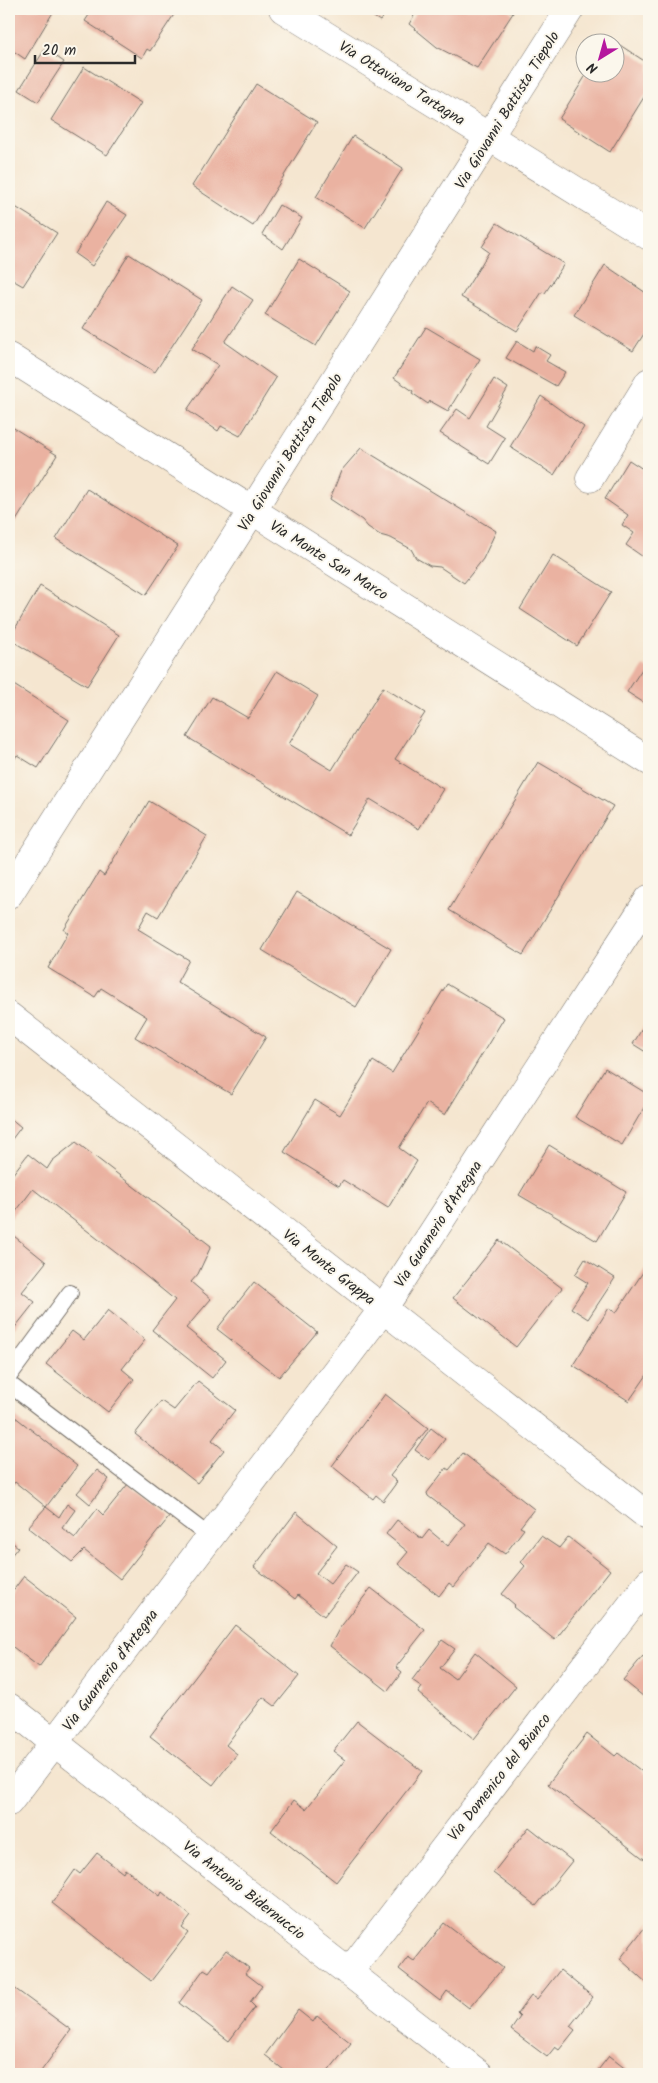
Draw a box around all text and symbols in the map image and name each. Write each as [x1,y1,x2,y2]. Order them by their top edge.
street label: Via Giovanni Battista Tiepolo [449,26,567,194]
scale bar [35,32,135,64]
north arrow [576,32,626,82]
street label: Via Ottaviano Tartagna [334,35,469,132]
text: 20 m [42,39,76,63]
text: N [583,56,603,79]
street label: Via Giovanni Battista Tiepolo [232,368,350,536]
street label: Via Monte San Marco [264,515,393,607]
street label: Via Guarnerio d'Artegna [389,1156,489,1293]
street label: Via Monte Grappa [277,1224,380,1312]
street label: Via Guarnerio d'Artegna [57,1604,165,1737]
street label: Via Domenico del Bianco [442,1708,557,1847]
street label: Via Antonio Bidernuccio [177,1835,310,1947]

